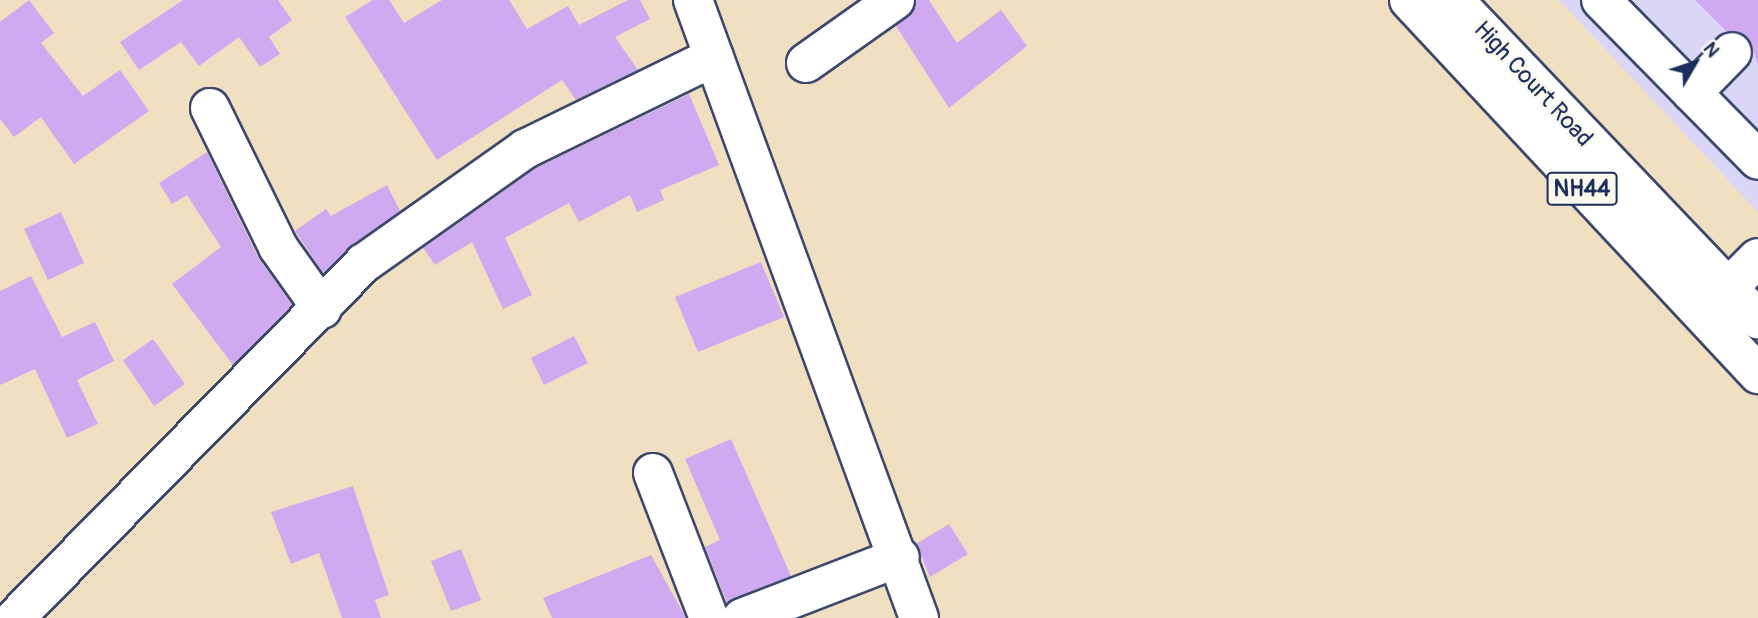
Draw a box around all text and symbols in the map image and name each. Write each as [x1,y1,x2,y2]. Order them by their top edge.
street label: High Court Road [1468,15,1598,153]
north arrow [1660,28,1730,98]
text: N [1698,37,1725,62]
road number: NH44 [1545,170,1619,208]

